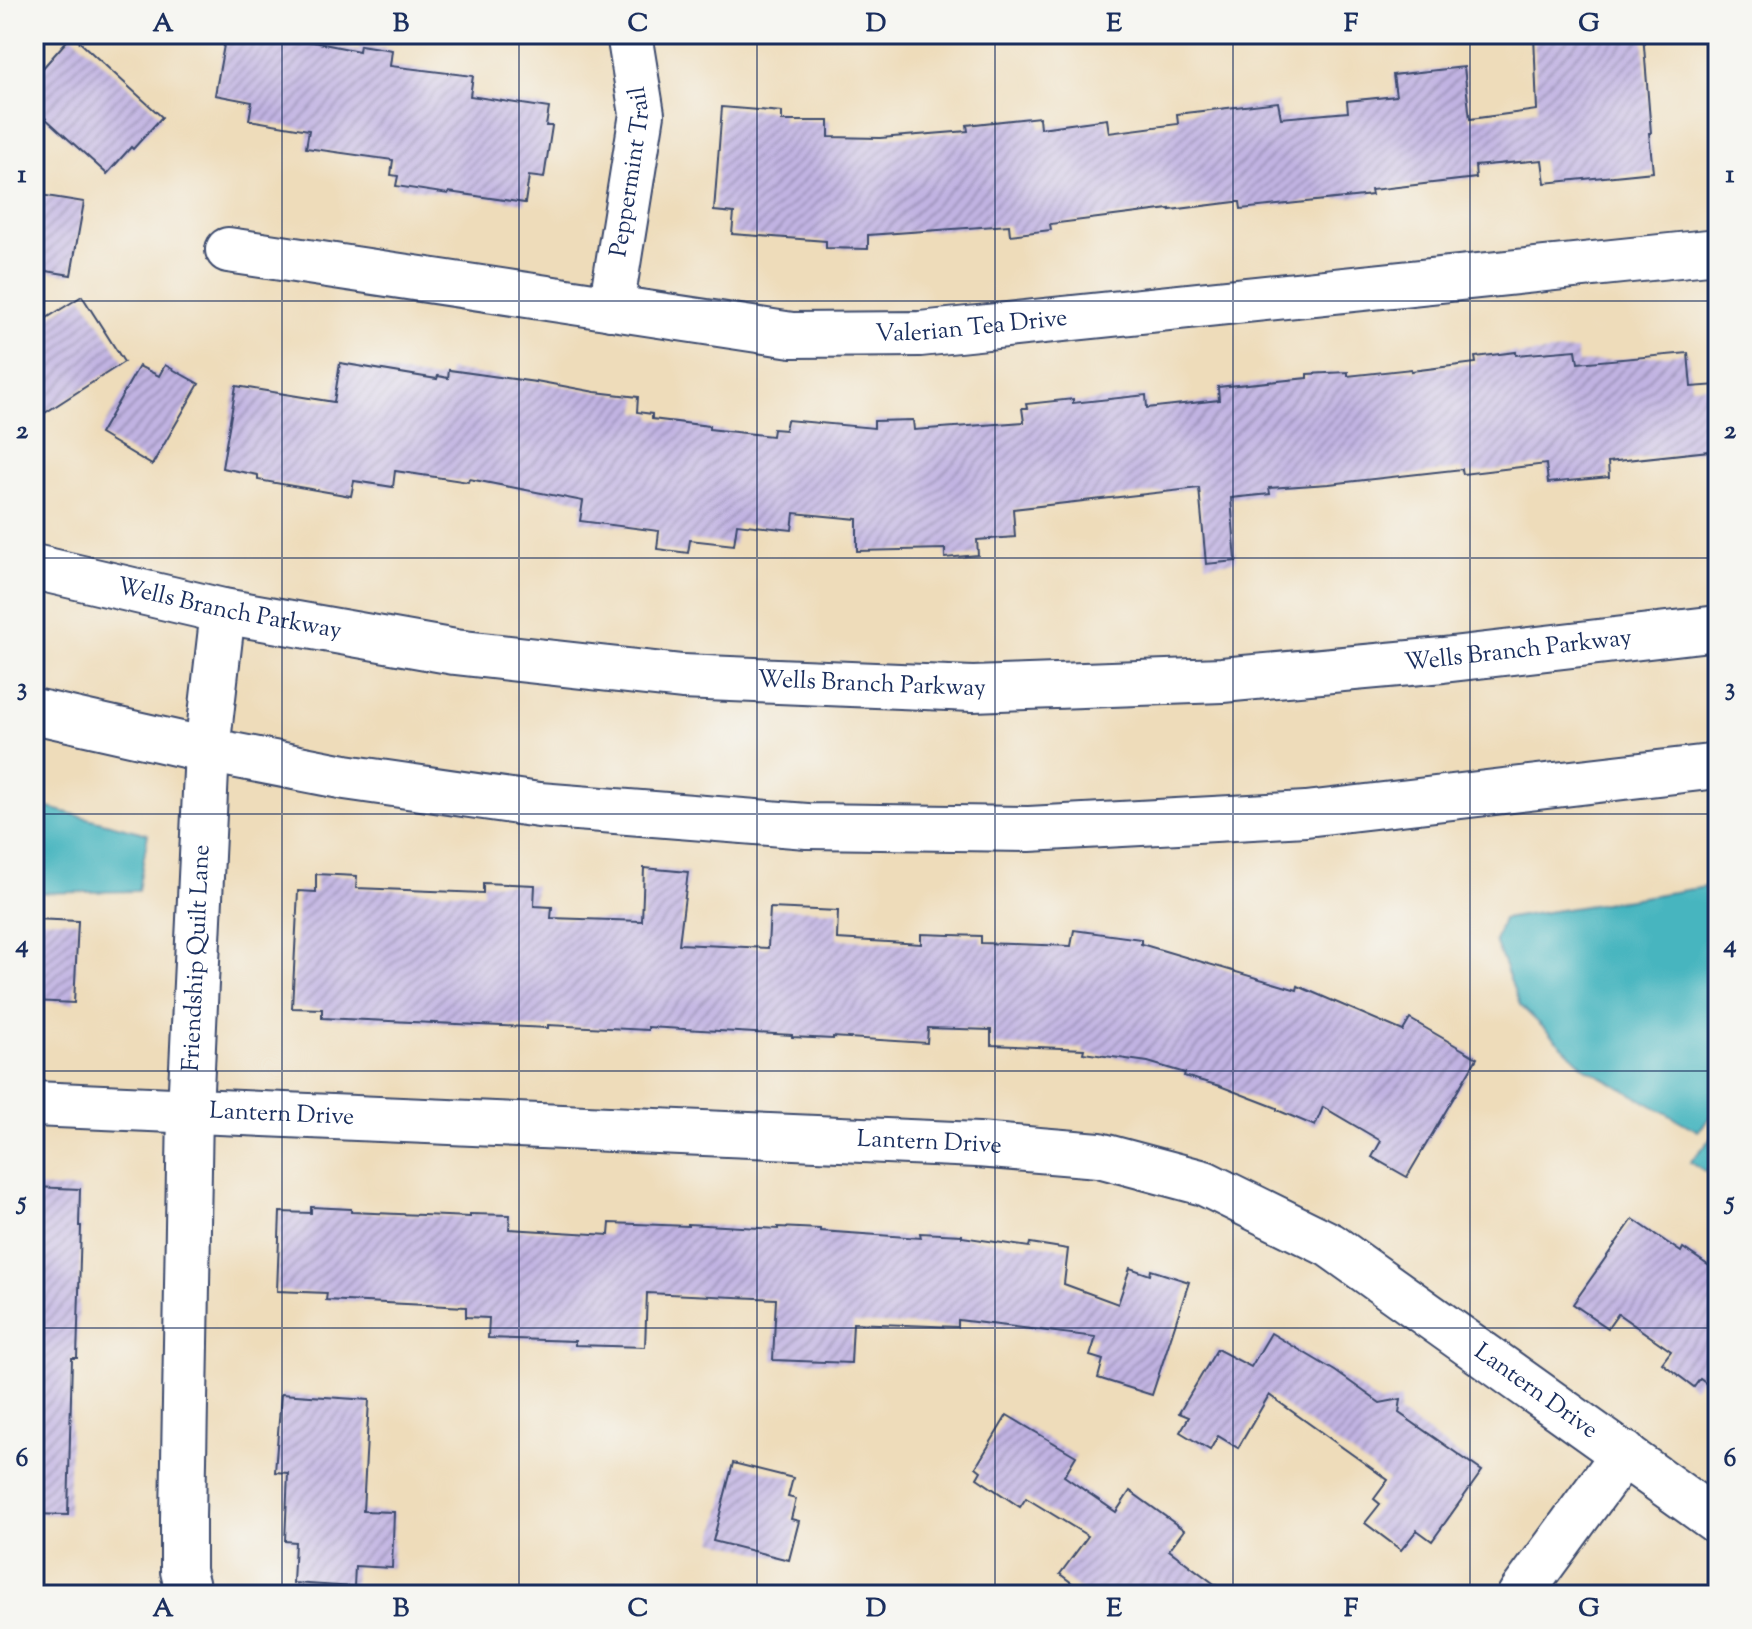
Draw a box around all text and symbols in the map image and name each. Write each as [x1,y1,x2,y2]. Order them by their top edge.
text: A [152,6,174,43]
text: B [393,6,410,43]
text: C [628,6,648,43]
text: D [866,6,886,43]
text: E [1106,6,1122,43]
text: F [1344,6,1359,43]
text: G [1578,6,1600,43]
street label: Peppermint Trail [602,84,659,260]
text: 1 [18,157,27,194]
text: 1 [1726,157,1735,194]
street label: Valerian Tea Drive [875,302,1069,351]
text: 2 [16,413,29,450]
text: 2 [1724,413,1737,450]
street label: Wells Branch Parkway [114,570,344,649]
street label: Wells Branch Parkway [1403,621,1634,680]
street label: Wells Branch Parkway [757,663,987,706]
text: 3 [17,670,27,707]
text: 3 [1725,670,1735,707]
street label: Friendship Quilt Lane [175,844,220,1072]
text: 4 [14,927,29,964]
text: 4 [1722,927,1737,964]
street label: Lantern Drive [209,1095,355,1135]
street label: Lantern Drive [856,1123,1003,1164]
text: 5 [16,1184,27,1221]
text: 5 [1724,1184,1735,1221]
street label: Lantern Drive [1467,1336,1604,1448]
text: 6 [16,1441,29,1478]
text: 6 [1724,1441,1737,1478]
text: A [152,1591,174,1628]
text: B [393,1591,410,1628]
text: C [628,1591,648,1628]
text: D [866,1591,886,1628]
text: E [1106,1591,1122,1628]
text: F [1344,1591,1359,1628]
text: G [1578,1591,1600,1628]

